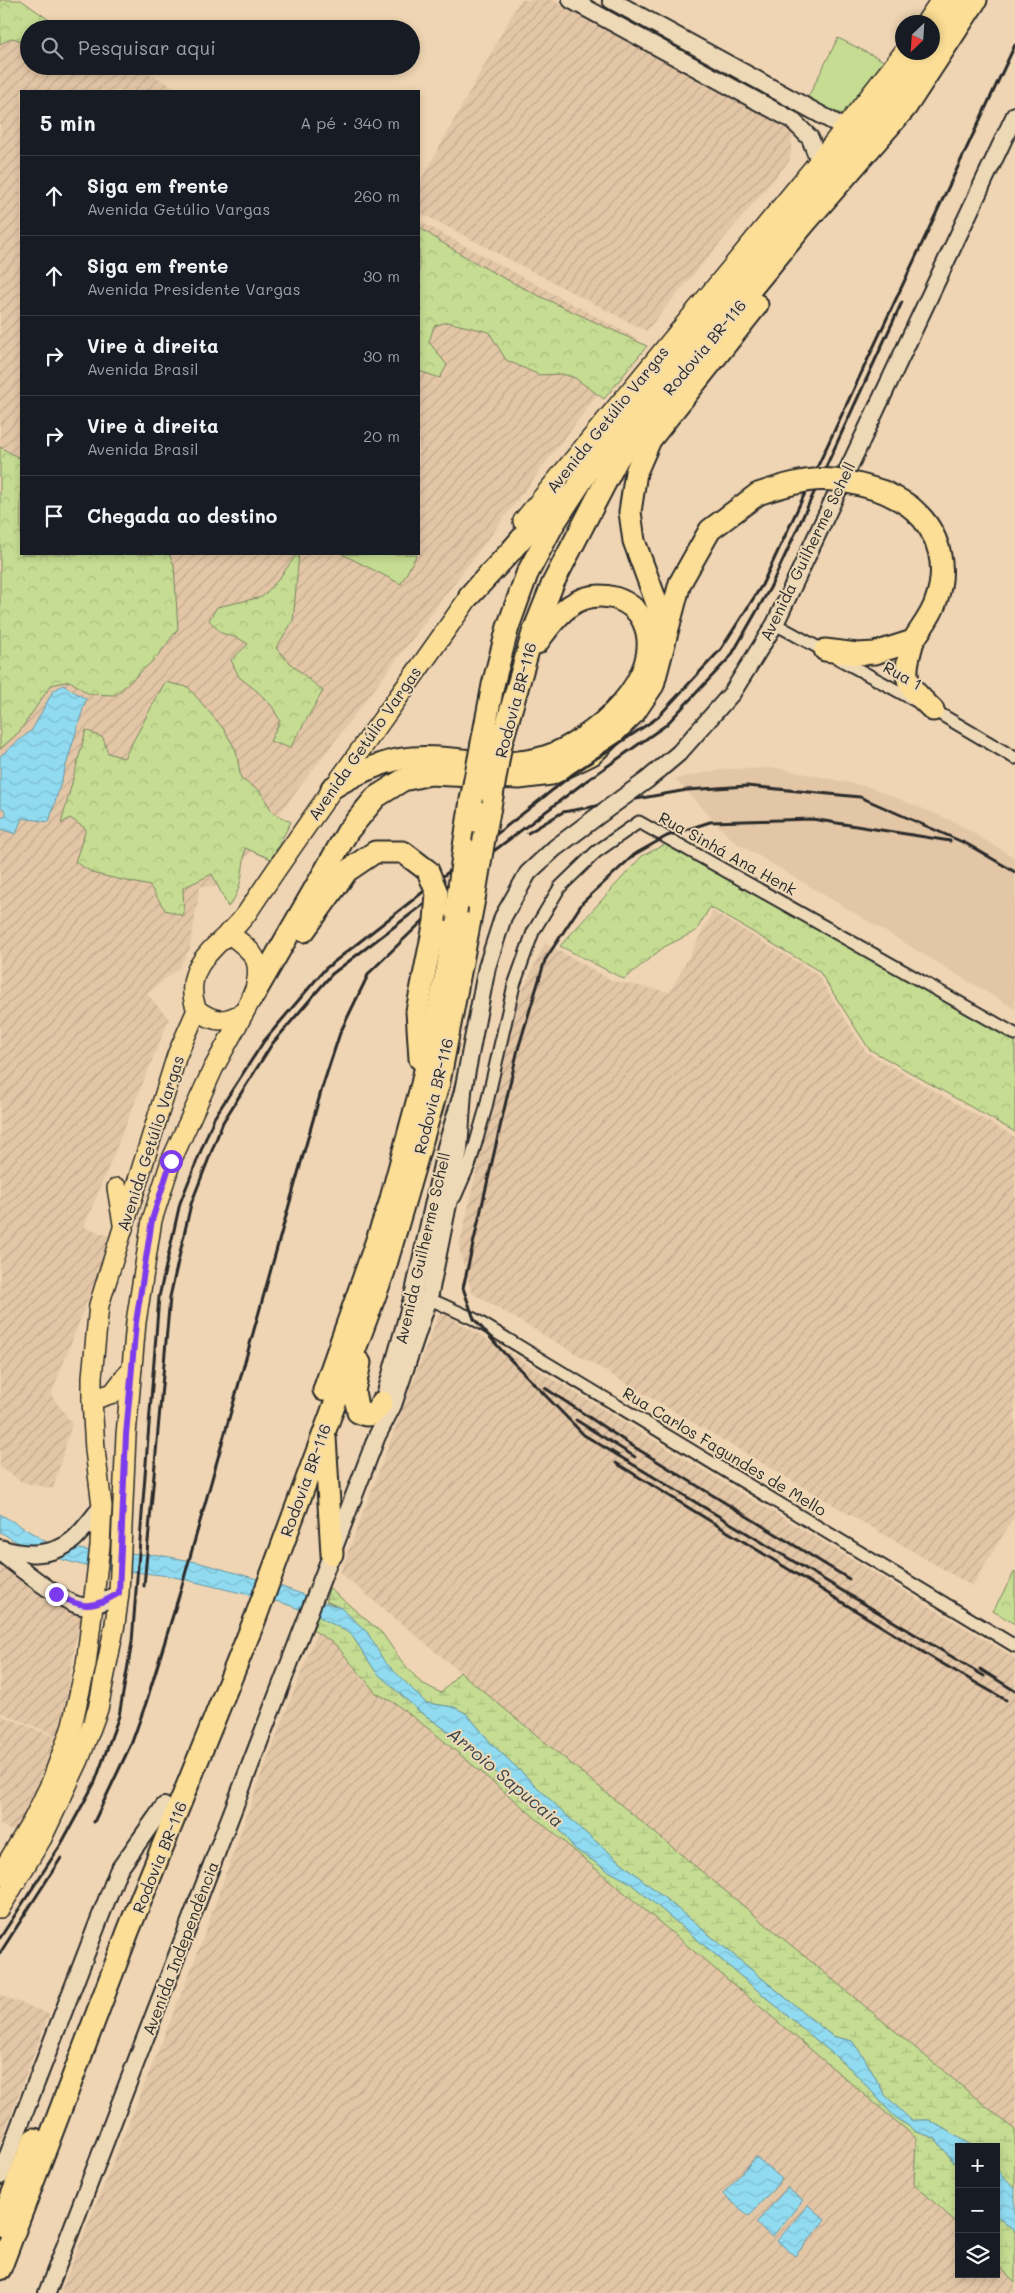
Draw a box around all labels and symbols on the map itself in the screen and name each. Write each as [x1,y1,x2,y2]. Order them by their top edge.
north arrow [895,15,940,60]
street label: Rodovia BR-116 [658,295,750,399]
street label: Avenida Getúlio Vargas [541,341,673,497]
street label: Avenida Guilherme Schell [754,458,860,644]
street label: Rodovia BR-116 [489,640,541,760]
street label: Rua 1 [880,656,926,694]
street label: Avenida Getúlio Vargas [303,662,425,824]
street label: Rua Sinhá Ana Henk [655,806,801,900]
street label: Rodovia BR-116 [408,1036,458,1156]
street label: Avenida Getúlio Vargas [112,1053,188,1233]
route start [160,1150,183,1173]
street label: Avenida Guilherme Schell [390,1150,454,1346]
street label: Rua Carlos Fagundes de Mello [619,1382,831,1520]
street label: Rodovia BR-116 [275,1421,335,1539]
route end [45,1583,68,1606]
water label: Arroio Sapucaia [443,1722,569,1832]
street label: Rodovia BR-116 [127,1798,191,1916]
street label: Avenida Independência [137,1858,223,2038]

